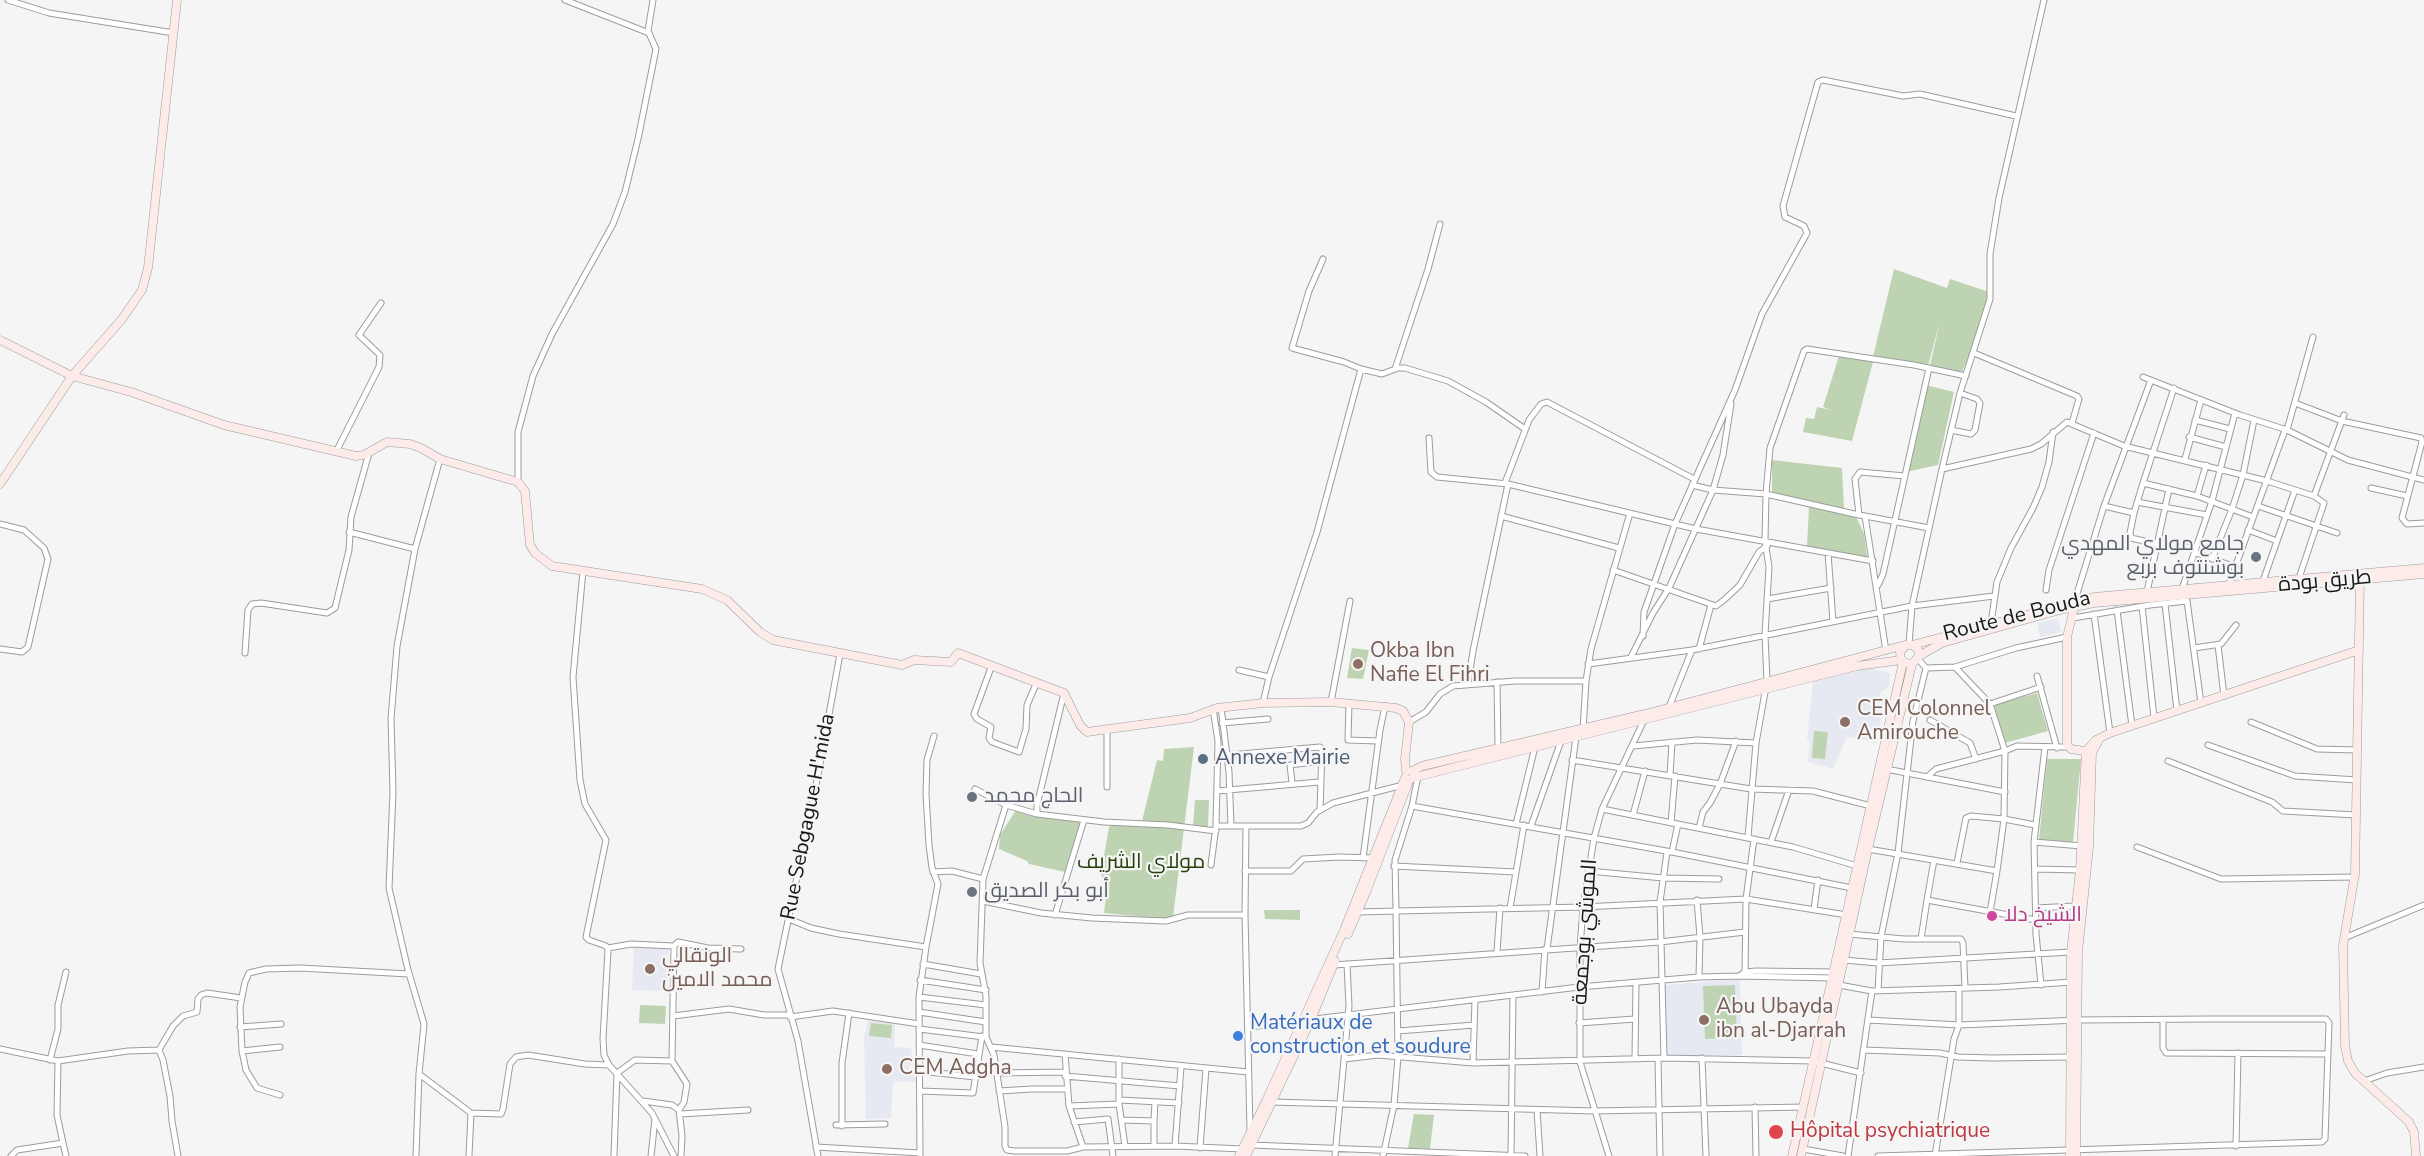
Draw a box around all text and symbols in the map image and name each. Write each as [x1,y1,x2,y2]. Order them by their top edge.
place label: جامع مولاي المهدي بوشنتوف بربع [2061,532,2244,582]
marker: جامع مولاي المهدي بوشنتوف بربع [2249,550,2263,564]
street label: طريق بودة [2277,565,2373,599]
street label: Route de Bouda [1941,587,2093,647]
place label: Okba Ibn Nafie El Fihri [1370,639,1490,689]
marker: Okba Ibn Nafie El Fihri [1351,657,1365,671]
place label: CEM Colonnel Amirouche [1857,697,1991,747]
street label: Rue Sebgague H'mida [777,712,841,922]
marker: CEM Colonnel Amirouche [1838,715,1852,729]
place label: Annexe Mairie [1215,746,1350,772]
marker: Annexe Mairie [1196,752,1210,766]
place label: الحاج محمد [984,784,1083,810]
marker: الحاج محمد [965,790,979,804]
park label: مولاي الشريف [1077,850,1205,876]
street label: الموشي بوجمعة [1568,858,1604,1006]
place label: أبو بكر الصديق [984,879,1109,905]
marker: أبو بكر الصديق [965,885,979,899]
place label: الشيخ دلا [2004,903,2082,929]
marker: الشيخ دلا [1985,909,1999,923]
place label: الونقالي محمد الامين [662,944,772,994]
marker: الونقالي محمد الامين [643,962,657,976]
place label: Abu Ubayda ibn al-Djarrah [1716,995,1846,1045]
place label: Matériaux de construction et soudure [1250,1011,1471,1061]
marker: Abu Ubayda ibn al-Djarrah [1697,1013,1711,1027]
marker: Matériaux de construction et soudure [1231,1029,1245,1043]
place label: CEM Adgha [899,1056,1012,1082]
marker: CEM Adgha [880,1062,894,1076]
place label: Hôpital psychiatrique [1790,1119,1990,1145]
marker: Hôpital psychiatrique [1767,1123,1785,1141]

